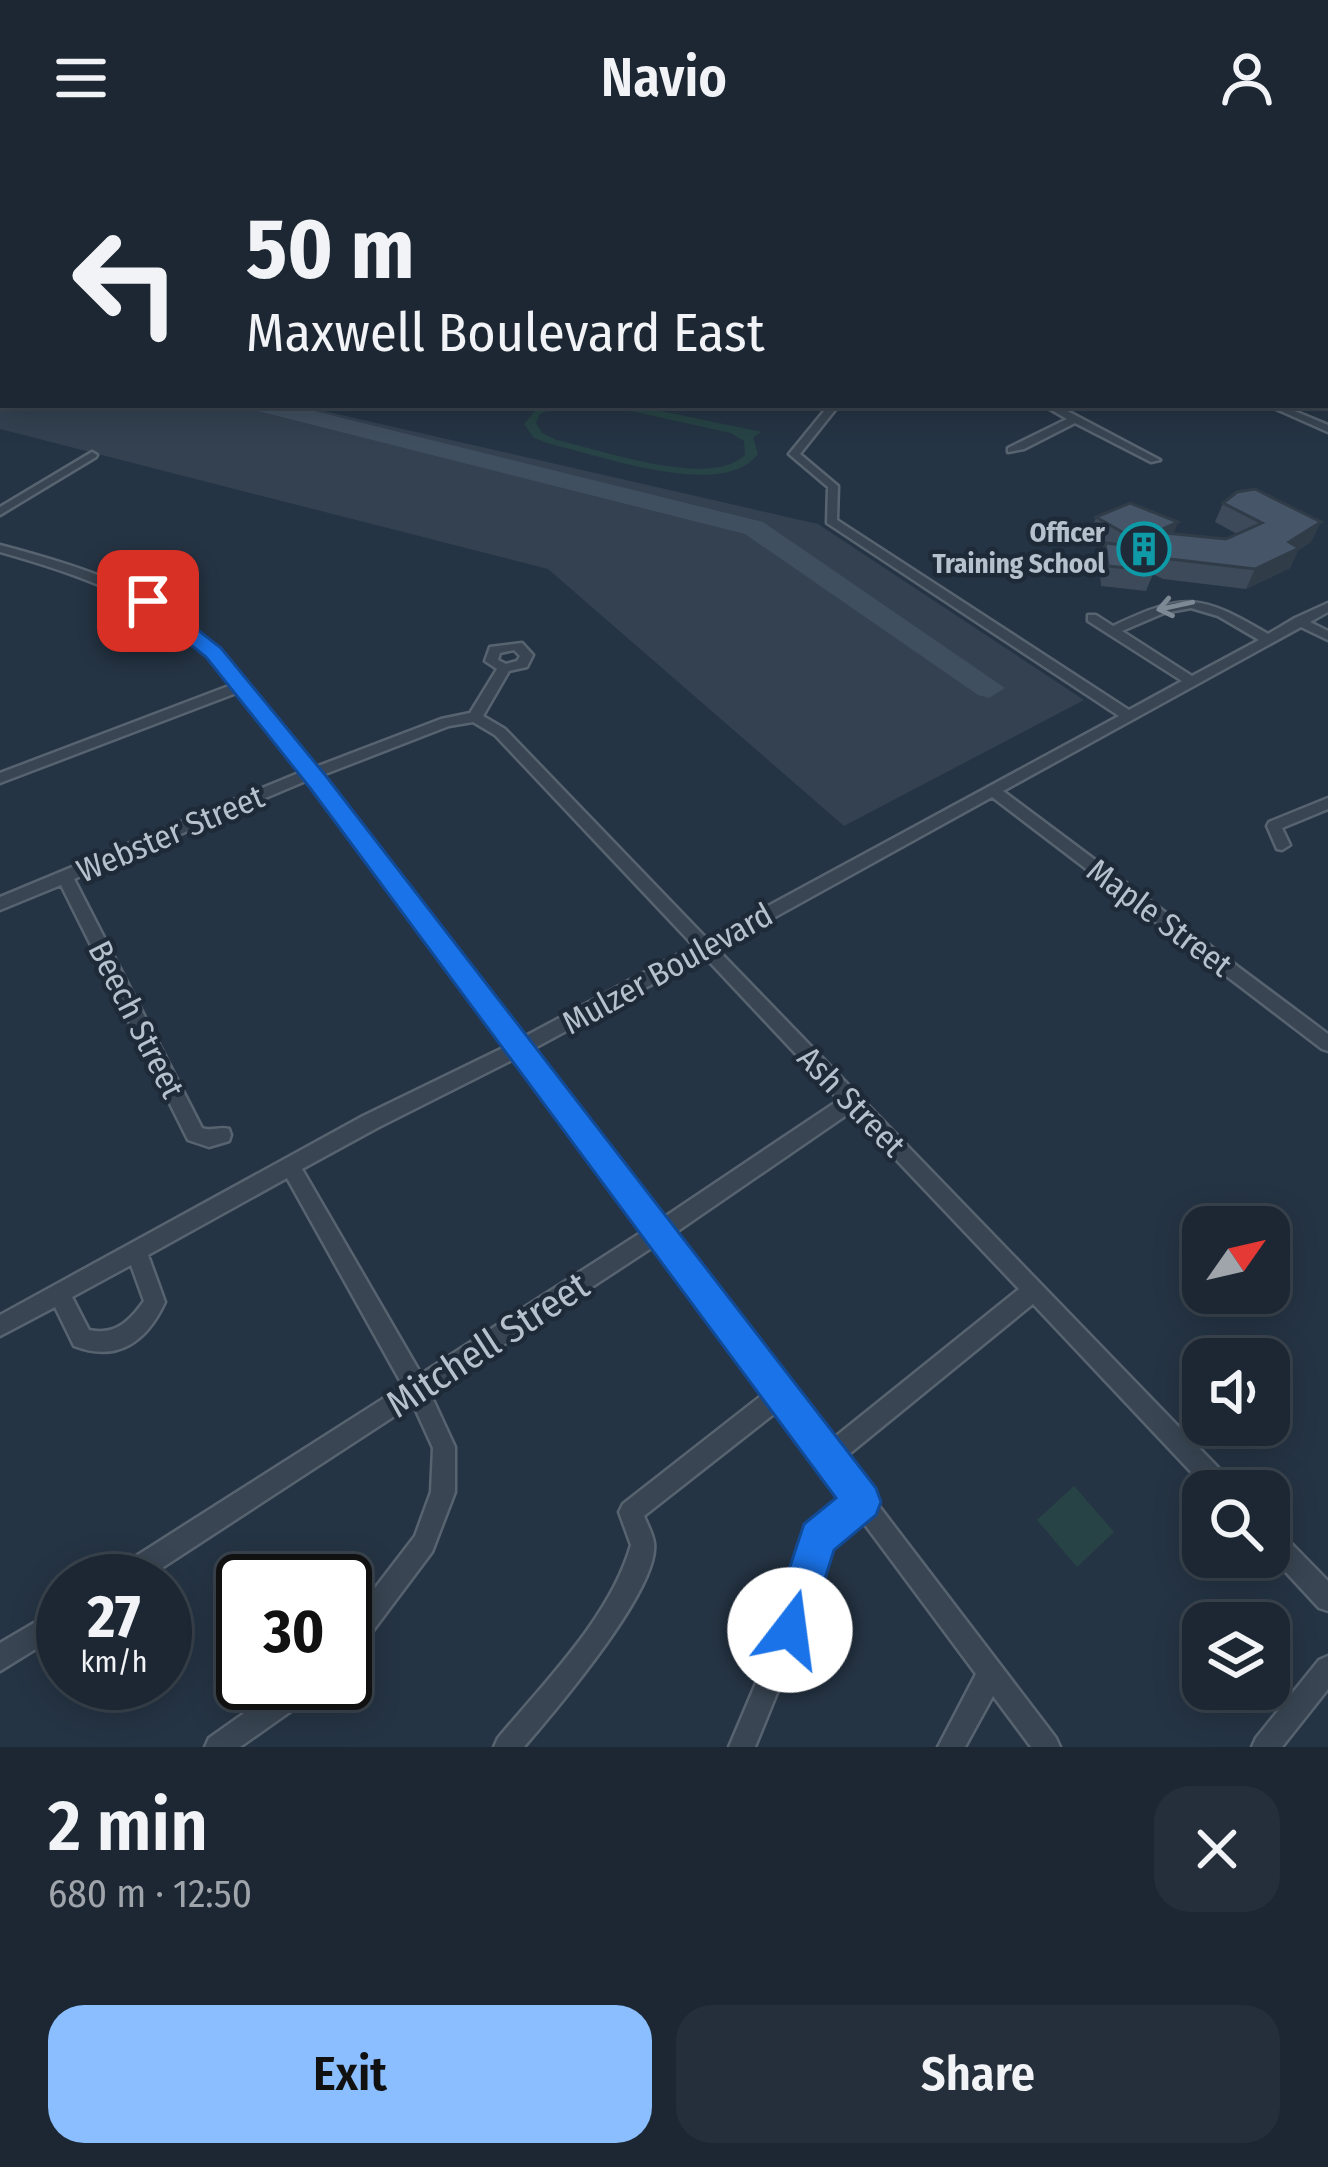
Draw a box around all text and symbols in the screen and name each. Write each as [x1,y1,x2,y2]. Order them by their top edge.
icon: menu [48,45,114,111]
icon: person [1214,45,1280,111]
text: Navio [601,46,727,110]
text: 50 m [246,199,415,300]
icon: left [48,204,204,360]
text: Maxwell Boulevard East [246,301,765,365]
place label: Officer Training School [933,517,1106,580]
building icon: Officer Training School [1116,521,1172,577]
pin [97,550,199,652]
icon: arrive [115,568,181,634]
one-way arrow [1156,596,1195,618]
street label: Webster Street [71,776,270,891]
street label: Maple Street [1079,850,1240,985]
street label: Mulzer Boulevard [555,895,780,1043]
street label: Beech Street [79,934,193,1105]
street label: Ash Street [789,1038,914,1165]
north arrow [1182,1206,1290,1314]
map controls [1182,1206,1290,1710]
street label: Mitchell Street [378,1262,598,1427]
button: sound [1182,1338,1290,1446]
button: search [1182,1470,1290,1578]
speed limit sign: 30 [216,1554,372,1710]
position arrow [727,1567,853,1693]
text: 27 [87,1581,141,1653]
button: layers [1182,1602,1290,1710]
text: km/h [81,1644,147,1680]
text: 2 min [48,1783,208,1869]
button: close [1154,1786,1280,1912]
text: 680 m · 12:50 [48,1871,252,1917]
button: Exit [48,2005,652,2143]
button: Share [676,2005,1280,2143]

